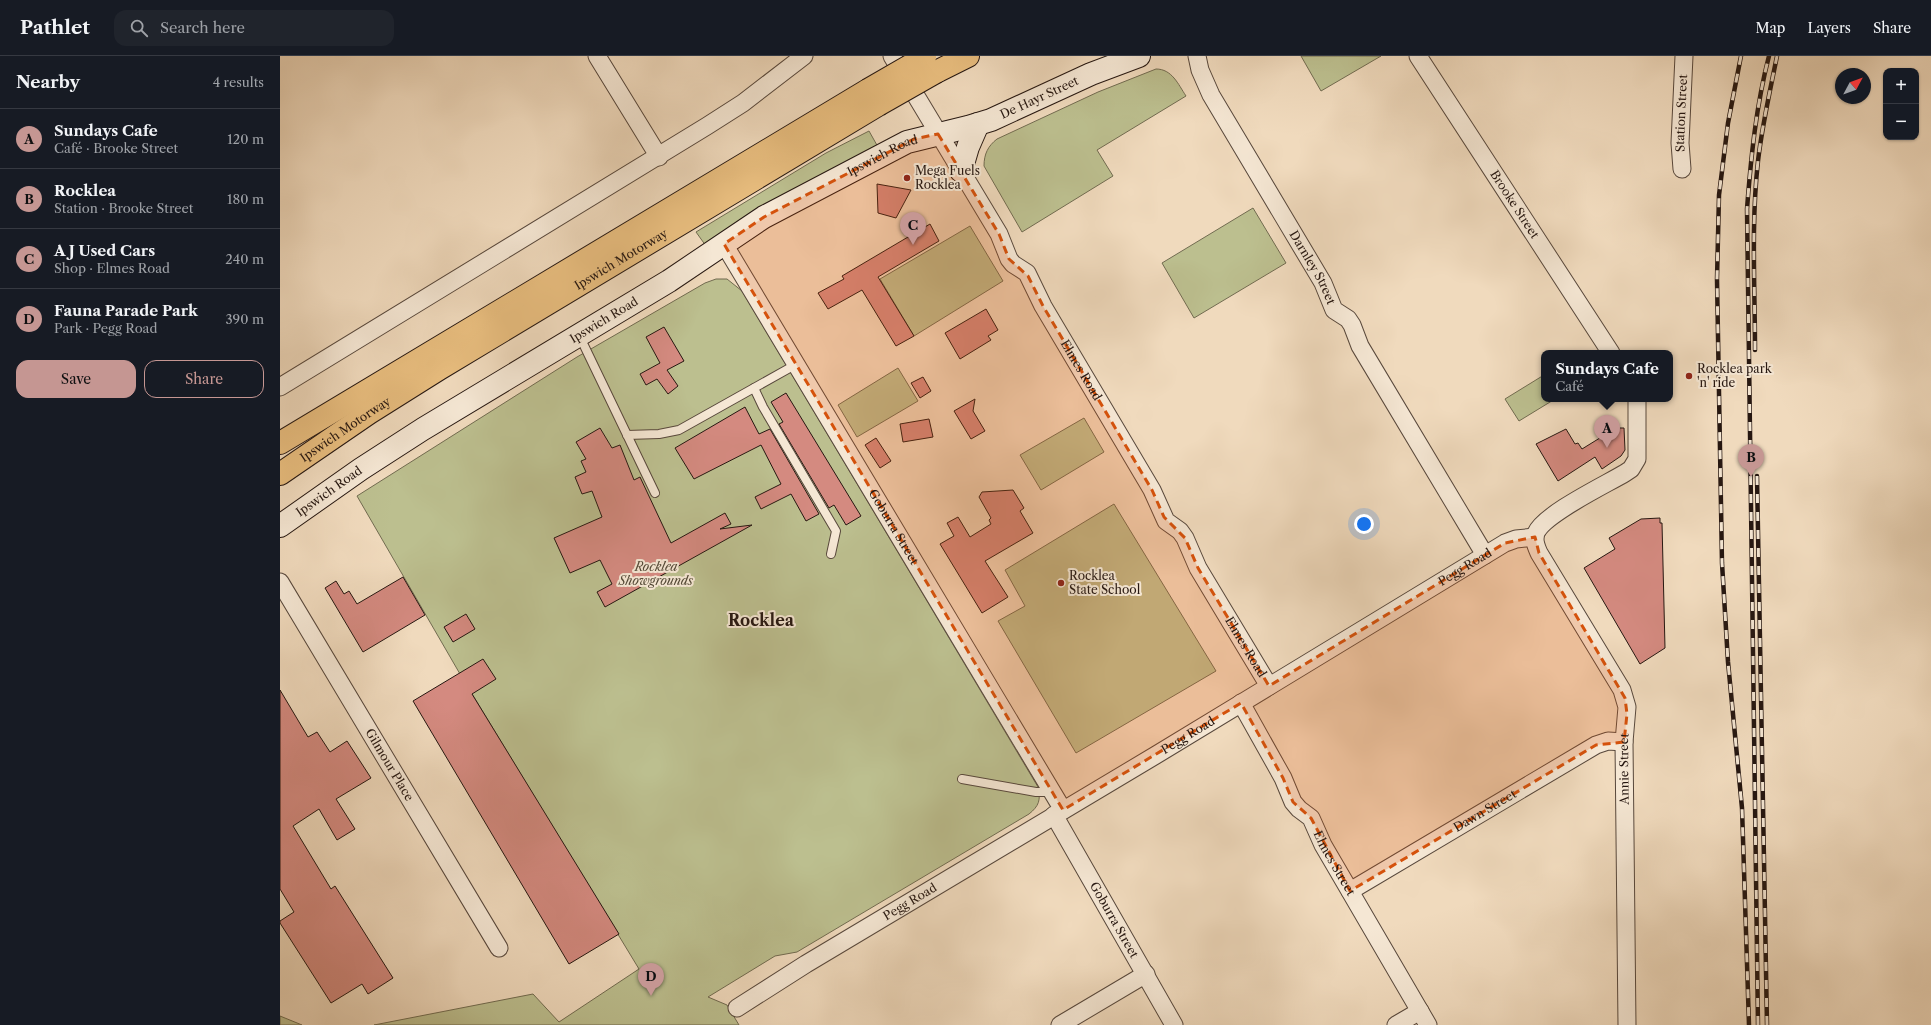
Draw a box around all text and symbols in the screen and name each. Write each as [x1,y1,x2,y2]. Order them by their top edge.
search box [114,10,394,46]
text: Pathlet [20,16,90,39]
icon: search [128,17,150,39]
text: Search here [160,18,245,37]
text: Map [1755,19,1785,37]
text: Layers [1807,19,1851,37]
text: Share [1873,19,1911,37]
north arrow [1835,68,1871,104]
map controls [1883,68,1919,140]
button: + [1883,68,1919,104]
text: Nearby [16,72,80,92]
street label: De Hayr Street [998,72,1081,122]
street label: Station Street [1672,73,1690,153]
text: 4 results [213,74,264,90]
button: − [1883,104,1919,140]
text: Sundays Cafe [54,121,158,140]
text: A [24,131,34,147]
text: 120 m [227,131,264,147]
street label: Ipswich Road [844,132,920,179]
text: Café · Brooke Street [54,140,178,156]
place label: Mega Fuels Rocklea [915,163,980,192]
street label: Brooke Street [1487,167,1543,242]
marker: Mega Fuels Rocklea [902,173,912,183]
text: Rocklea [54,181,116,200]
text: B [24,191,34,207]
text: 180 m [227,191,264,207]
text: Station · Brooke Street [54,200,193,216]
pin: C [900,212,926,245]
street label: Ipswich Motorway [572,225,670,293]
street label: Darnley Street [1286,228,1339,307]
text: A J Used Cars [54,241,155,260]
text: C [24,251,34,267]
text: 240 m [225,251,264,267]
text: Shop · Elmes Road [54,260,170,276]
street label: Ipswich Road [567,293,641,346]
text: Fauna Parade Park [54,301,198,320]
text: D [23,311,35,327]
text: 390 m [225,311,264,327]
text: Park · Pegg Road [54,320,157,336]
street label: Elmes Road [1058,337,1106,404]
popup [1541,350,1673,402]
text: Sundays Cafe [1555,359,1659,378]
button: Save [16,360,136,398]
button: Share [144,360,264,398]
place label: Rocklea park 'n' ride [1697,361,1773,390]
marker: Rocklea park 'n' ride [1684,371,1694,381]
text: Café [1555,378,1584,394]
street label: Ipswich Motorway [297,393,393,465]
pin: A [1594,415,1620,448]
pin: B [1738,444,1764,477]
street label: Ipswich Road [293,462,365,519]
street label: Goburra Street [866,486,923,568]
your location [1354,514,1374,534]
street label: Pegg Road [1435,545,1495,589]
park label: Rocklea Showgrounds [618,559,694,588]
place label: Rocklea State School [1069,568,1141,597]
marker: Rocklea State School [1056,578,1066,588]
district label: Rocklea [728,610,795,630]
street label: Elmes Road [1222,614,1270,680]
street label: Pegg Road [1158,713,1218,757]
street label: Gilmour Place [362,726,417,804]
street label: Annie Street [1616,732,1632,806]
street label: Dawn Street [1451,786,1520,835]
street label: Elmes Street [1311,828,1359,899]
street label: Pegg Road [880,879,940,923]
street label: Goburra Street [1087,879,1142,961]
pin: D [638,963,664,996]

